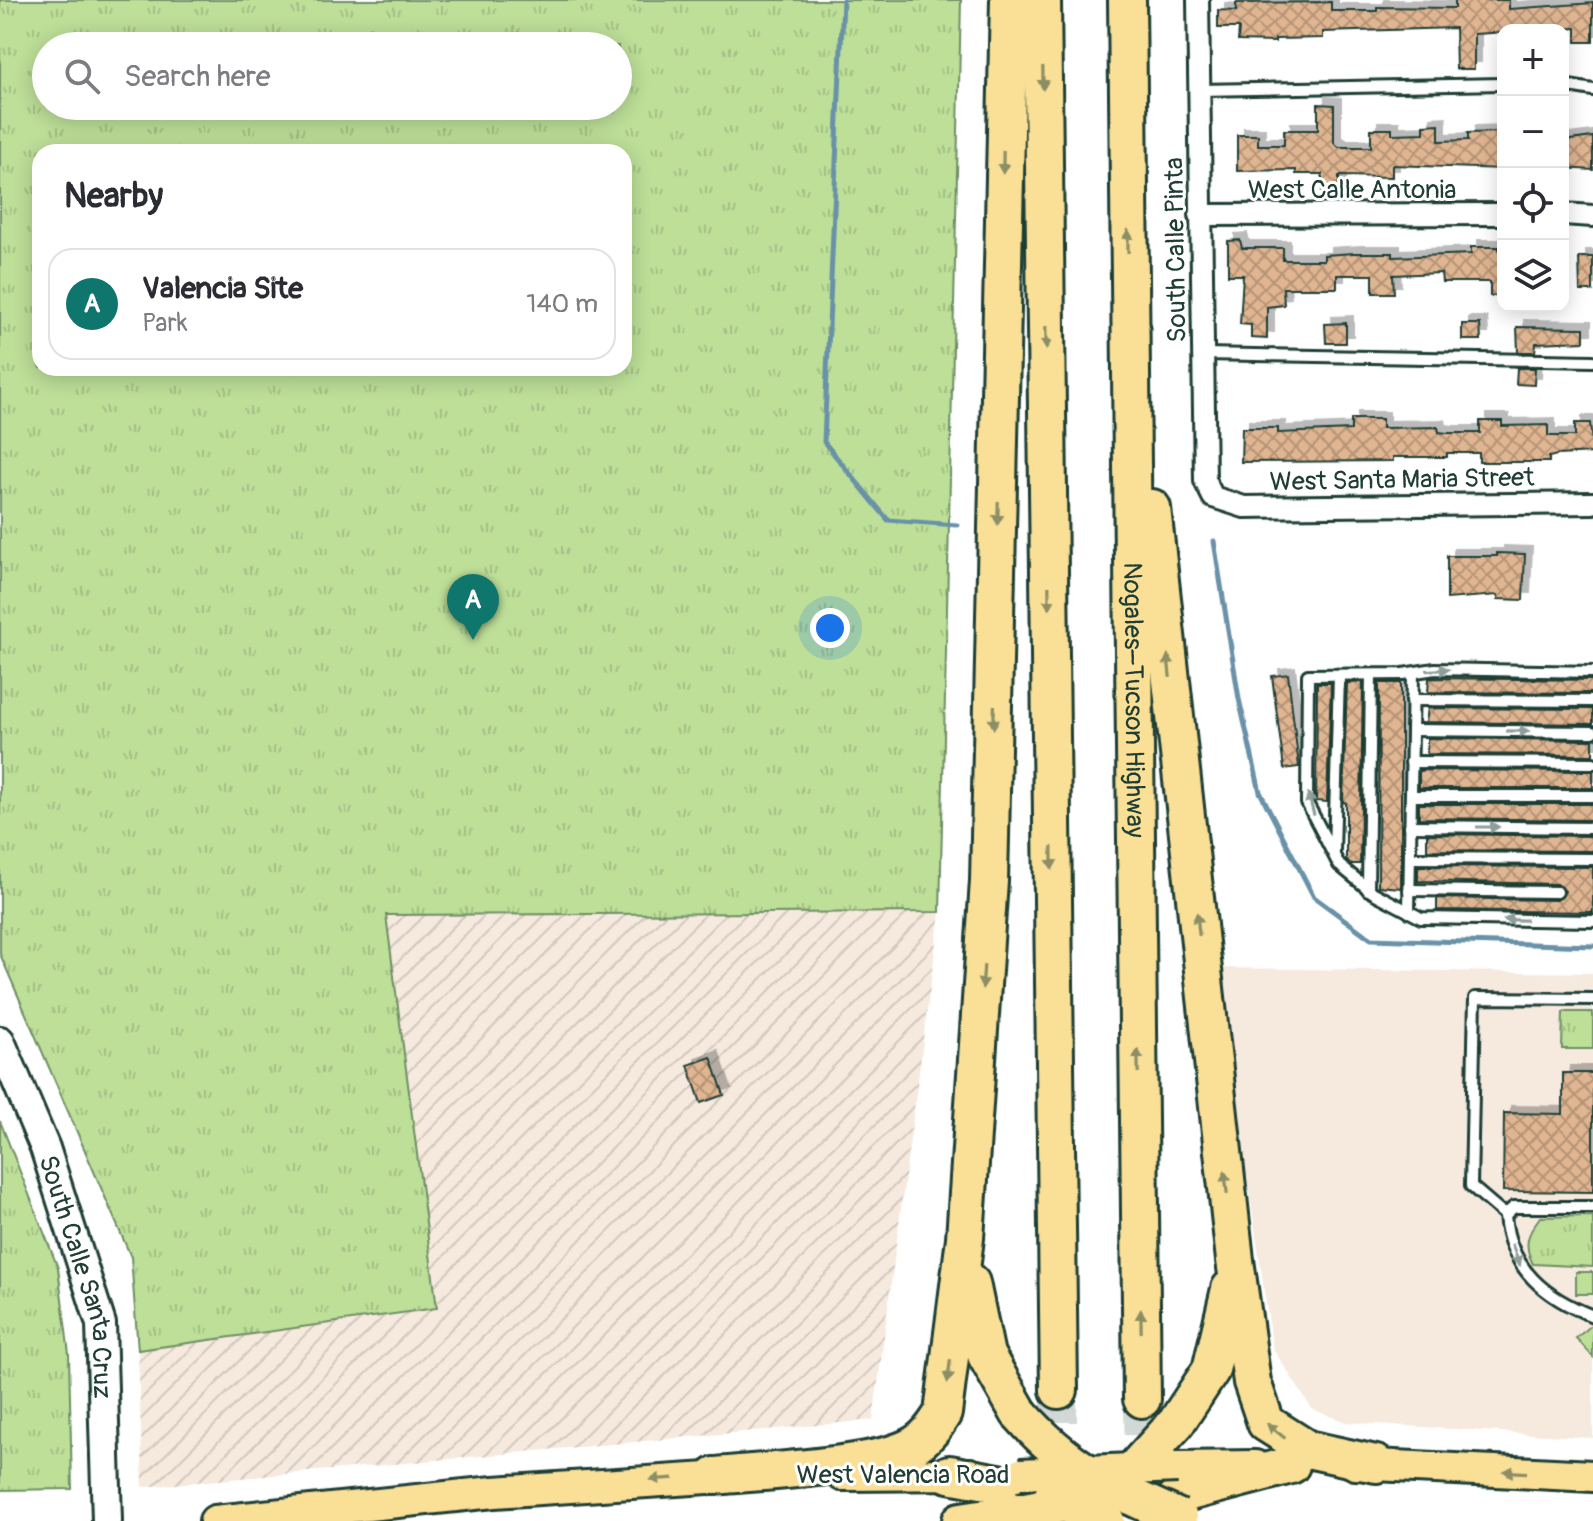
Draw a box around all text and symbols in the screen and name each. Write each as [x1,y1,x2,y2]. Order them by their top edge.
map controls [1497,24,1569,312]
button: + [1497,24,1569,96]
search box [32,32,632,120]
icon: search [60,54,104,98]
text: Search here [124,58,271,95]
one-way arrow [1037,66,1049,91]
button: − [1497,96,1569,168]
one-way arrow [997,150,1009,175]
street label: South Calle Pinta [1158,157,1194,343]
button: locate [1497,168,1569,240]
street label: West Calle Antonia [1248,174,1456,206]
text: Nearby [64,175,163,218]
one-way arrow [1122,228,1134,253]
button: layers [1497,240,1569,312]
text: Valencia Site [142,270,303,307]
text: A [84,288,100,320]
text: 140 m [526,288,598,320]
text: Park [142,307,188,339]
one-way arrow [1040,326,1052,351]
street label: West Santa Maria Street [1269,462,1535,498]
one-way arrow [992,501,1005,526]
street label: Nogales–Tucson Highway [1116,562,1151,838]
pin: A [447,574,499,640]
one-way arrow [1043,586,1055,611]
your location [810,608,850,648]
one-way arrow [1162,653,1175,678]
one-way arrow [1426,664,1451,677]
one-way arrow [988,705,1001,730]
one-way arrow [1506,725,1531,738]
one-way arrow [1304,791,1316,816]
one-way arrow [1476,821,1501,833]
one-way arrow [1046,846,1059,871]
one-way arrow [1191,911,1204,936]
one-way arrow [1502,913,1527,926]
one-way arrow [976,965,989,990]
one-way arrow [1132,1048,1144,1073]
street label: South Calle Santa Cruz [31,1152,118,1399]
one-way arrow [1220,1170,1233,1195]
one-way arrow [1510,1243,1523,1267]
one-way arrow [1135,1308,1147,1333]
one-way arrow [942,1359,955,1384]
one-way arrow [1266,1423,1286,1440]
street label: West Valencia Road [796,1459,1010,1491]
one-way arrow [1502,1465,1527,1478]
one-way arrow [649,1473,674,1486]

